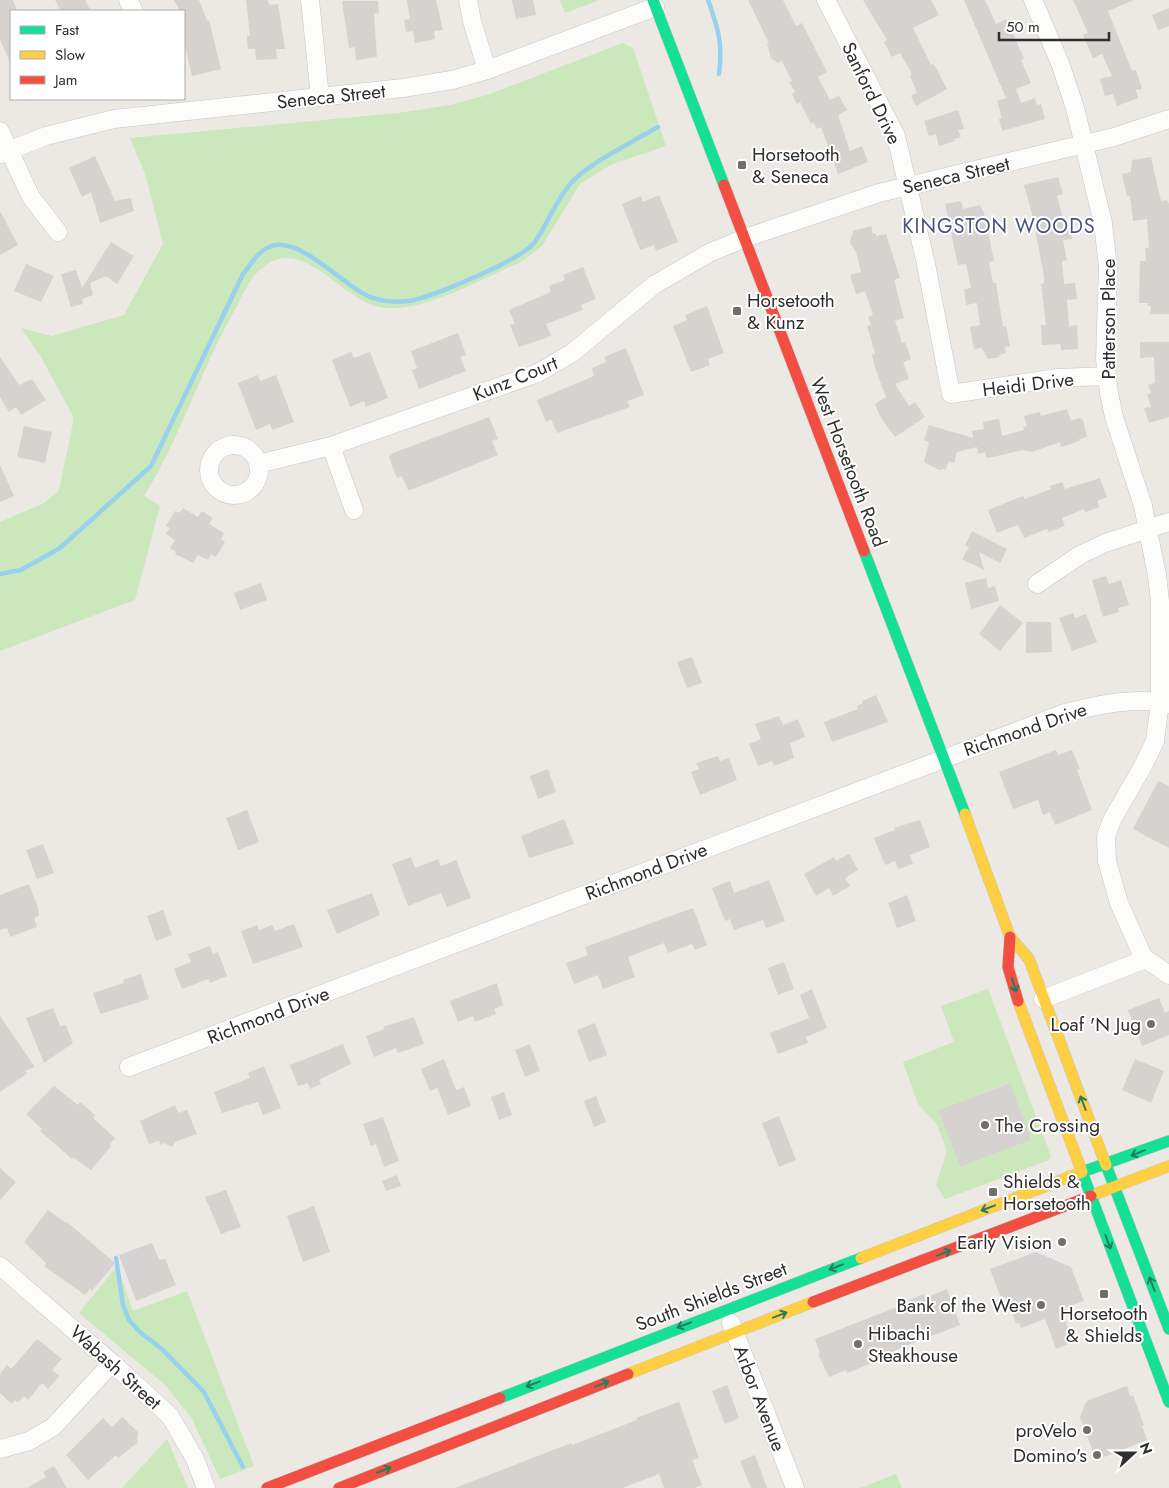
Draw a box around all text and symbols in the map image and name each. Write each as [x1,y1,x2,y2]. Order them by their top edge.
legend [10,10,185,100]
scale bar [999,10,1109,42]
text: 50 m [1006,16,1040,38]
text: Fast [55,19,79,41]
street label: Sanford Drive [835,38,908,149]
text: Slow [55,44,86,66]
text: Jam [53,69,78,91]
street label: Seneca Street [275,77,387,116]
place label: Horsetooth & Seneca [752,141,840,190]
street label: Seneca Street [900,150,1013,201]
marker: Horsetooth & Seneca [736,159,748,171]
district label: KINGSTON WOODS [902,212,1096,241]
street label: Patterson Place [1095,258,1122,379]
place label: Horsetooth & Kunz [747,287,835,336]
marker: Horsetooth & Kunz [731,305,743,317]
street label: Kunz Court [469,349,562,408]
street label: Heidi Drive [981,365,1076,404]
street label: West Horsetooth Road [804,374,893,551]
street label: Richmond Drive [960,696,1091,763]
street label: Richmond Drive [581,836,711,907]
one-way arrow [1009,976,1019,992]
street label: Richmond Drive [203,980,333,1051]
place label: Loaf 'N Jug [1051,1011,1141,1038]
marker: Loaf 'N Jug [1145,1018,1157,1030]
one-way arrow [1077,1095,1086,1110]
place label: The Crossing [995,1112,1100,1139]
marker: The Crossing [979,1119,991,1131]
one-way arrow [1131,1149,1146,1158]
place label: Shields & Horsetooth [1003,1168,1091,1217]
marker: Shields & Horsetooth [987,1186,999,1198]
one-way arrow [980,1205,995,1214]
place label: Early Vision [957,1229,1052,1256]
one-way arrow [1104,1234,1113,1249]
marker: Early Vision [1056,1236,1068,1248]
one-way arrow [936,1247,951,1256]
street label: South Shields Street [632,1255,791,1338]
one-way arrow [829,1263,844,1272]
one-way arrow [1147,1277,1156,1292]
marker: Horsetooth & Shields [1098,1288,1110,1300]
place label: Bank of the West [896,1292,1031,1319]
marker: Bank of the West [1035,1299,1047,1311]
place label: Horsetooth & Shields [1060,1300,1148,1349]
one-way arrow [772,1310,788,1319]
street label: Wabash Street [64,1319,168,1416]
place label: Hibachi Steakhouse [868,1320,958,1369]
one-way arrow [677,1321,692,1330]
marker: Hibachi Steakhouse [852,1338,864,1350]
street label: Arbor Avenue [727,1341,792,1455]
one-way arrow [594,1379,609,1389]
one-way arrow [526,1380,541,1389]
place label: proVelo [1016,1417,1077,1444]
marker: proVelo [1081,1424,1093,1436]
north arrow [1109,1428,1159,1478]
text: N [1135,1440,1157,1457]
place label: Domino's [1013,1442,1087,1469]
marker: Domino's [1091,1449,1103,1461]
one-way arrow [376,1465,391,1474]

